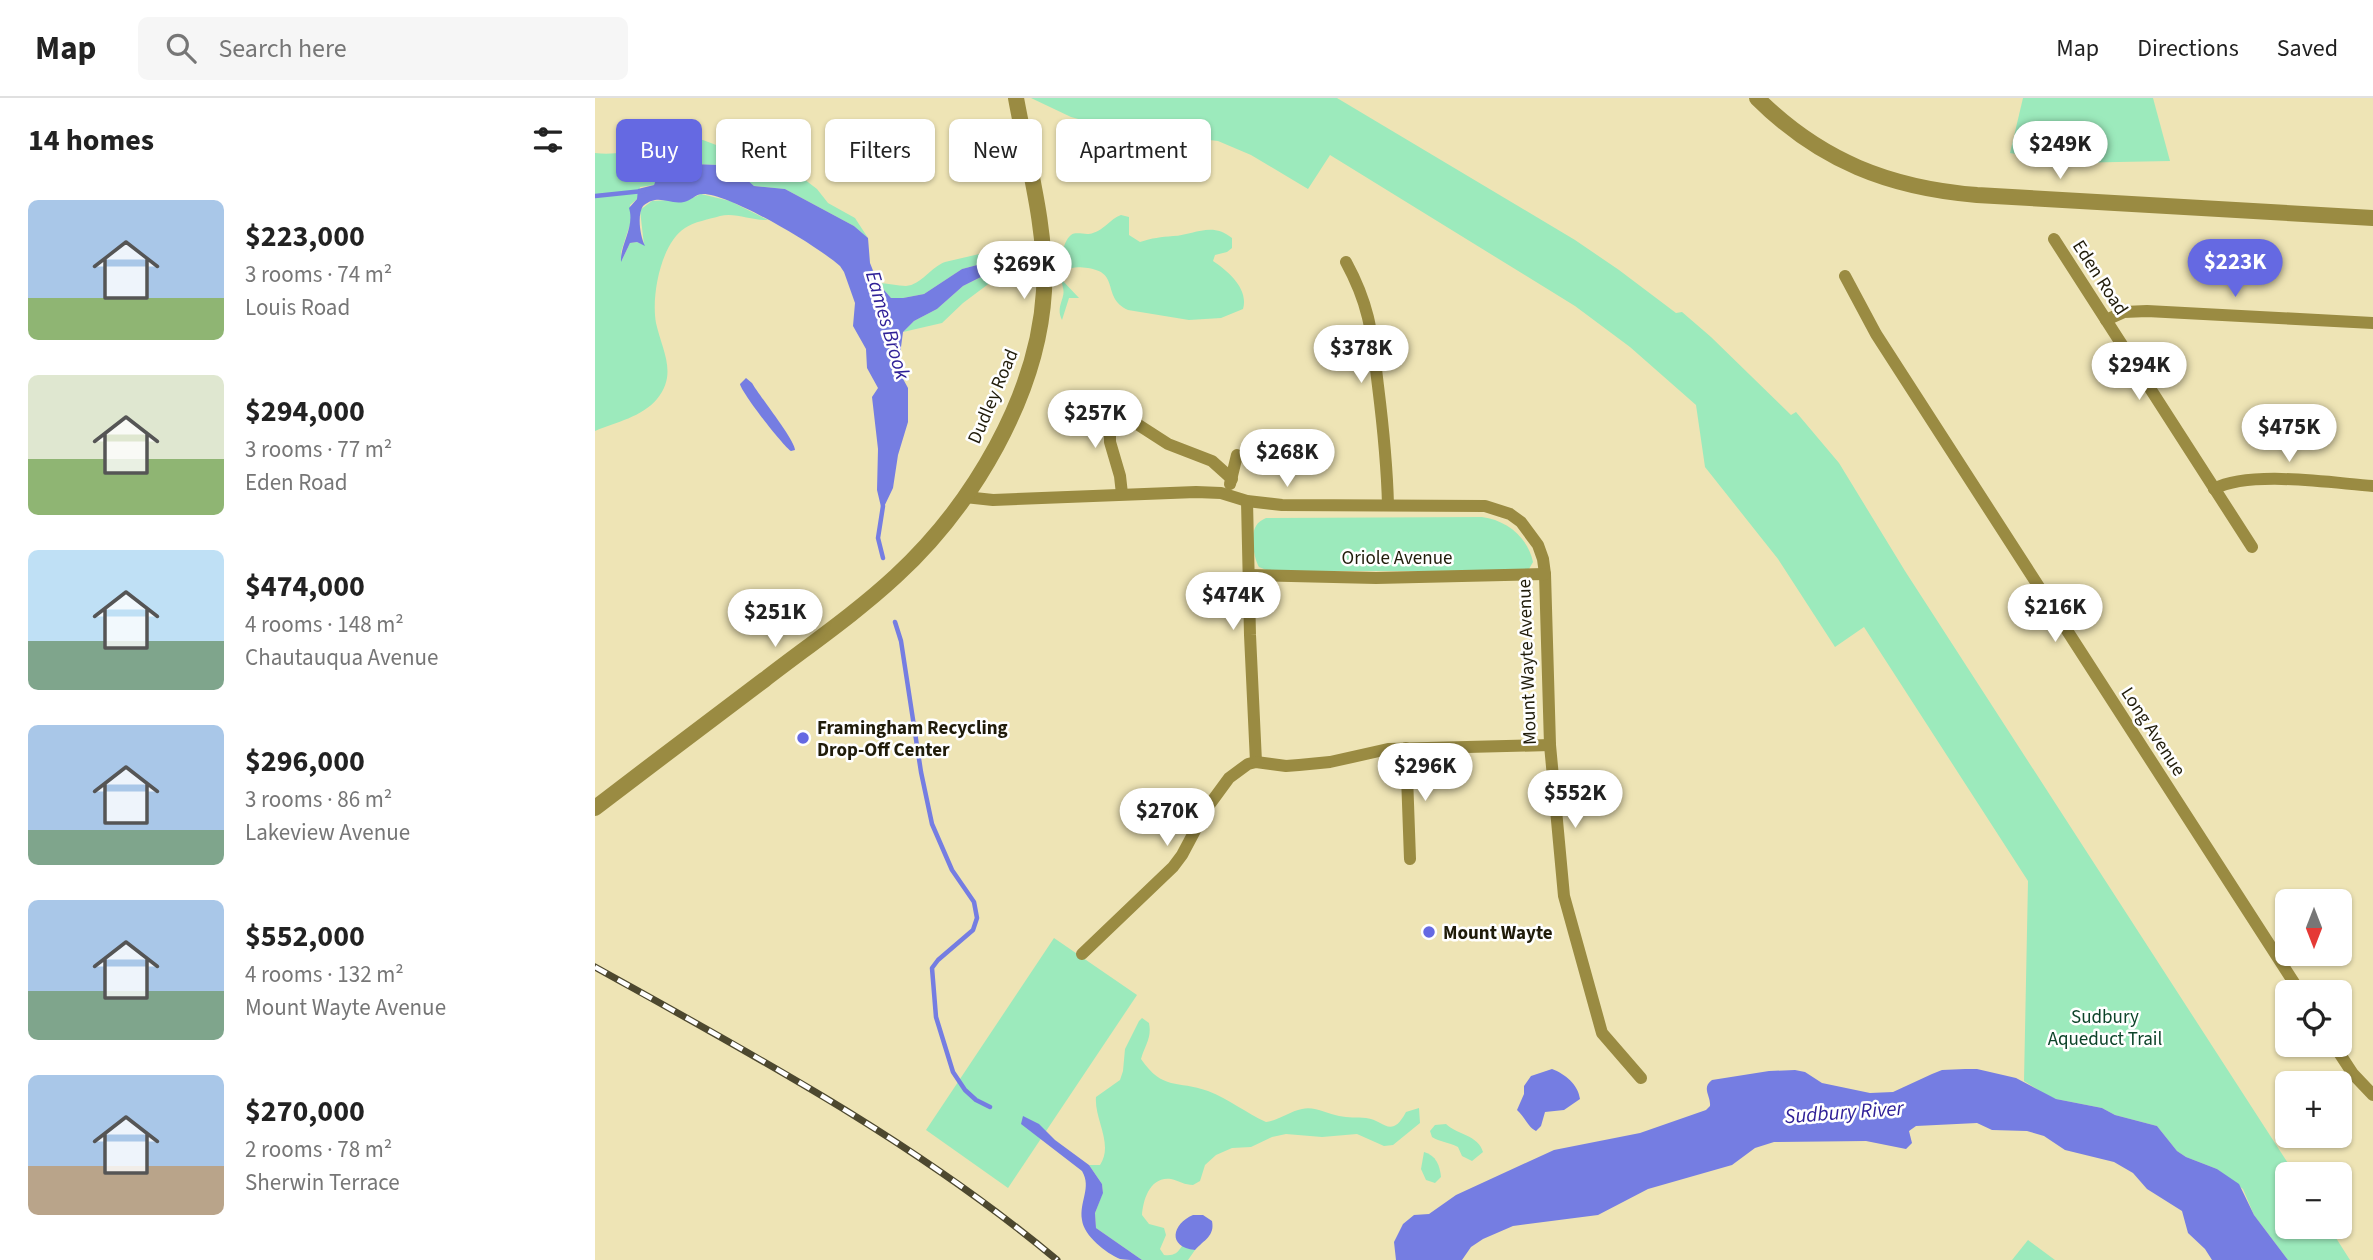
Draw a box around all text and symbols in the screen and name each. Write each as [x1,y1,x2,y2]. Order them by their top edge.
search box [138,17,628,80]
text: Map [35,25,96,72]
icon: search [162,29,200,67]
text: Search here [218,30,347,67]
text: Map [2056,31,2099,66]
text: Directions [2137,31,2239,66]
text: Saved [2277,31,2338,66]
text: 14 homes [28,119,154,162]
chip: Buy [616,119,702,182]
chip: Rent [716,119,811,182]
chip: Filters [825,119,935,182]
chip: New [949,119,1042,182]
chip: Apartment [1056,119,1211,182]
icon: filters [529,121,567,159]
pin: $249K [2011,122,2109,181]
text: $249K [2029,127,2091,160]
text: $223,000 [245,215,365,258]
icon: home [84,228,168,312]
street label: Eden Road [2065,235,2134,321]
pin: $223K [2186,240,2284,299]
pin: $269K [975,242,1073,301]
text: $223K [2204,245,2266,278]
text: $269K [993,247,1055,280]
text: 3 rooms · 74 m² [245,258,392,291]
water label: Eames Brook [858,267,918,384]
text: Louis Road [245,291,350,324]
pin: $378K [1312,326,1410,385]
text: $378K [1330,331,1392,364]
pin: $294K [2090,342,2188,402]
street label: Dudley Road [961,345,1025,448]
text: $294K [2108,348,2170,381]
text: $294,000 [245,390,365,433]
pin: $257K [1046,390,1144,450]
text: $257K [1064,396,1126,429]
icon: home [84,403,168,487]
pin: $475K [2240,404,2338,464]
text: $475K [2258,410,2320,443]
pin: $268K [1238,430,1336,489]
text: 3 rooms · 77 m² [245,433,392,466]
text: $268K [1256,435,1318,468]
text: Eden Road [245,466,348,499]
street label: Oriole Avenue [1342,545,1452,572]
text: $474,000 [245,565,365,608]
pin: $474K [1184,573,1282,632]
icon: home [84,578,168,662]
text: $474K [1202,578,1264,611]
street label: Mount Wayte Avenue [1511,578,1544,745]
pin: $216K [2006,584,2104,644]
pin: $251K [726,589,824,649]
text: $216K [2024,590,2086,623]
text: $251K [744,595,806,628]
text: 4 rooms · 148 m² [245,608,404,641]
text: Chautauqua Avenue [245,641,439,674]
street label: Long Avenue [2114,682,2192,782]
place label: Framingham Recycling Drop-Off Center [817,715,1008,764]
marker: Framingham Recycling Drop-Off Center [795,730,811,746]
text: $296,000 [245,740,365,783]
pin: $296K [1376,744,1474,803]
text: $296K [1394,749,1456,782]
icon: home [84,753,168,837]
pin: $552K [1526,770,1624,830]
text: $552K [1544,776,1606,809]
text: 3 rooms · 86 m² [245,783,392,816]
pin: $270K [1118,788,1216,848]
text: $270K [1136,794,1198,827]
text: Lakeview Avenue [245,816,410,849]
north arrow [2275,889,2352,966]
map controls [2275,889,2352,1239]
text: $552,000 [245,915,365,958]
place label: Mount Wayte [1443,920,1553,947]
marker: Mount Wayte [1421,924,1437,940]
icon: home [84,928,168,1012]
text: 4 rooms · 132 m² [245,958,404,991]
button: locate [2275,980,2352,1057]
text: Mount Wayte Avenue [245,991,446,1024]
park label: Sudbury Aqueduct Trail [2048,1004,2163,1053]
button: + [2275,1071,2352,1148]
text: $270,000 [245,1090,365,1133]
water label: Sudbury River [1783,1093,1905,1131]
icon: home [84,1103,168,1187]
text: 2 rooms · 78 m² [245,1133,392,1166]
button: − [2275,1162,2352,1239]
text: Sherwin Terrace [245,1166,400,1199]

